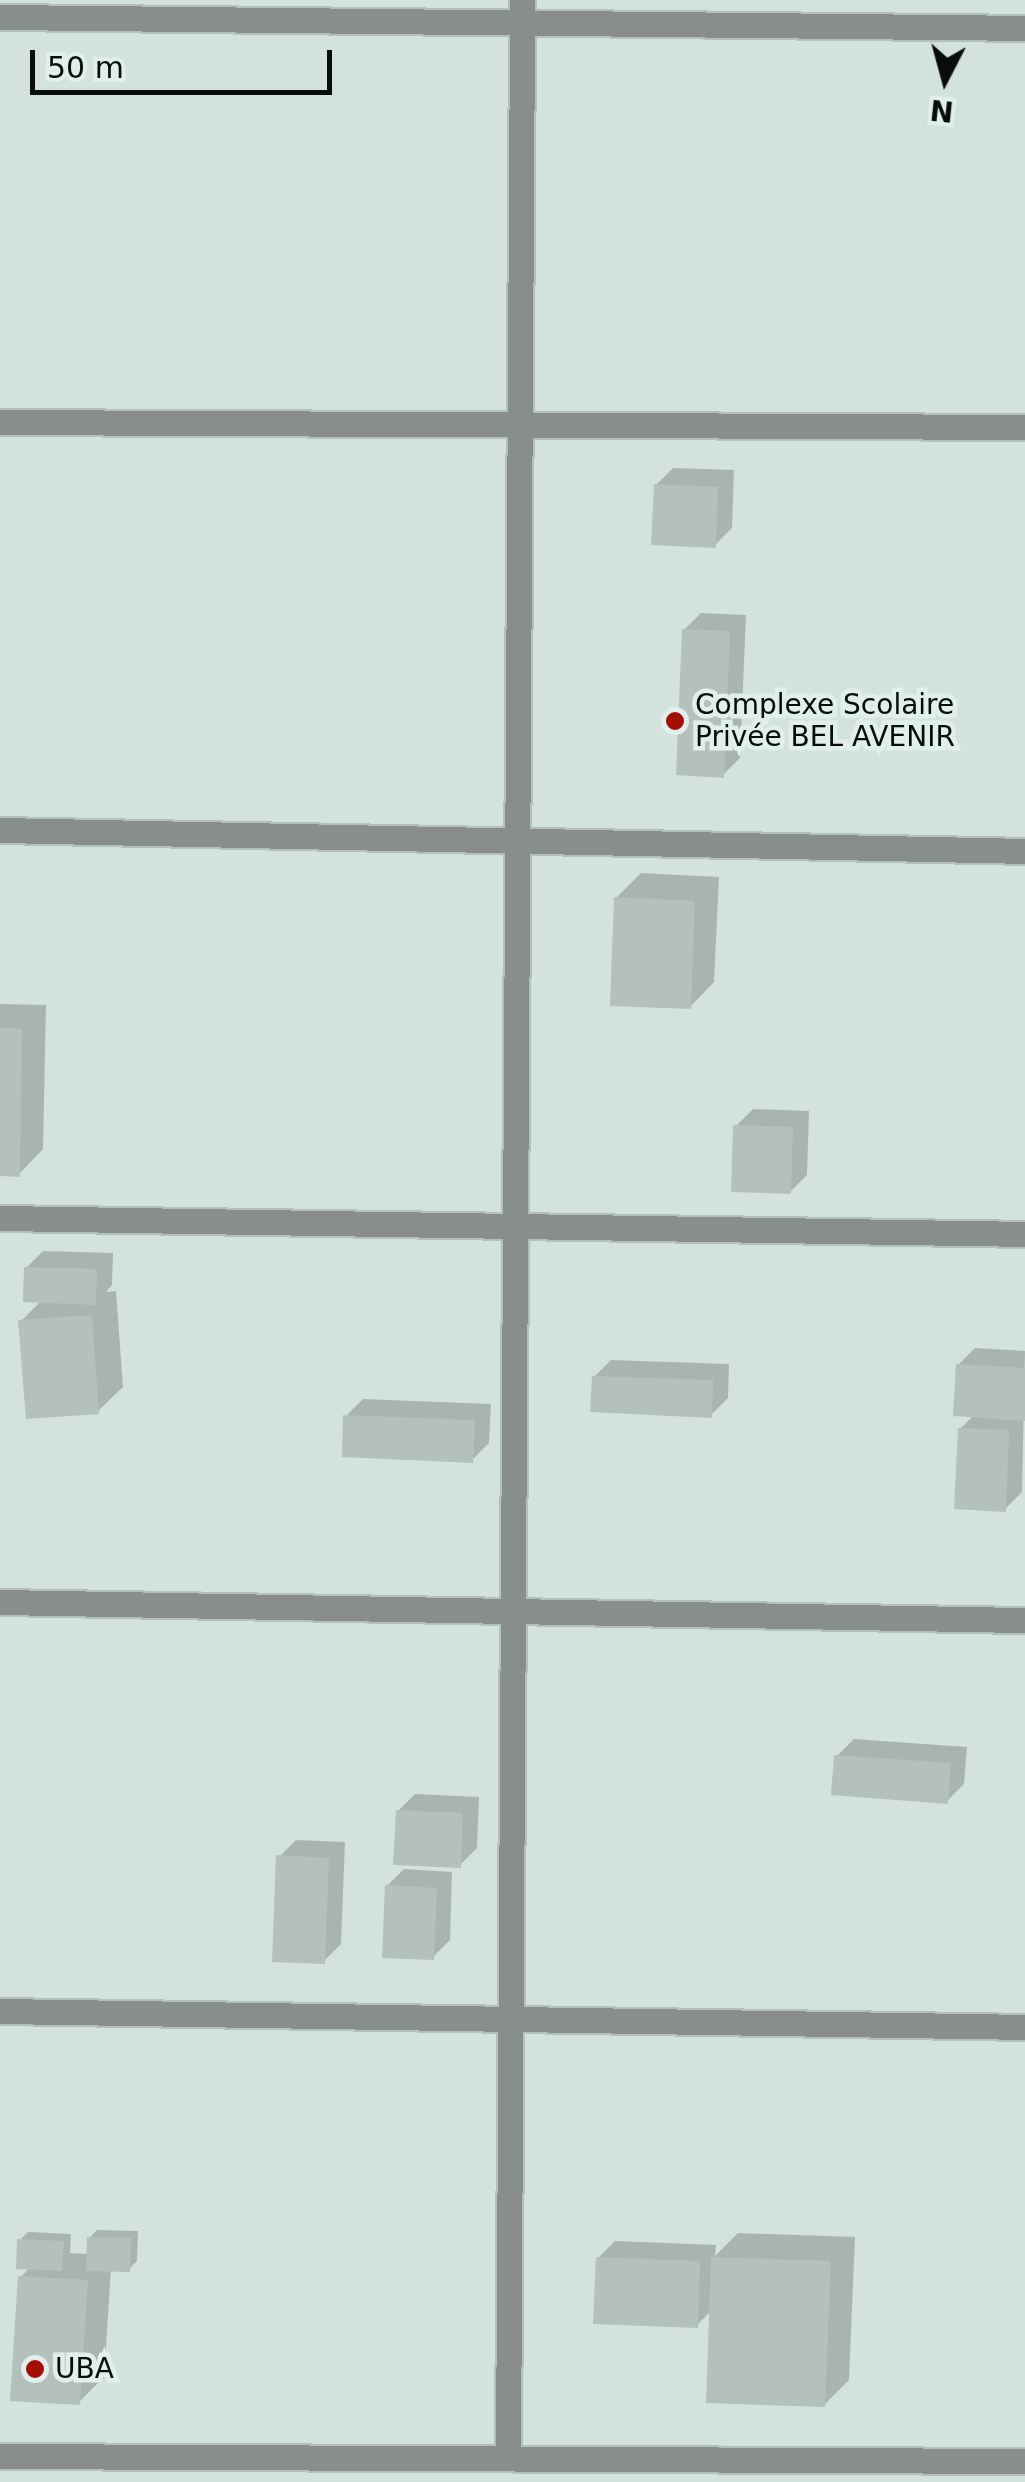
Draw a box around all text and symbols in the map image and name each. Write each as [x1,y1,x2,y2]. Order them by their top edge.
scale bar [35,30,338,92]
north arrow [895,30,995,130]
text: 50 m [47,50,124,85]
text: N [928,93,955,128]
place label: Complexe Scolaire Privée BEL AVENIR [695,688,955,754]
marker: Complexe Scolaire Privée BEL AVENIR [664,710,686,732]
place label: UBA [55,2352,114,2386]
marker: UBA [24,2358,46,2380]

